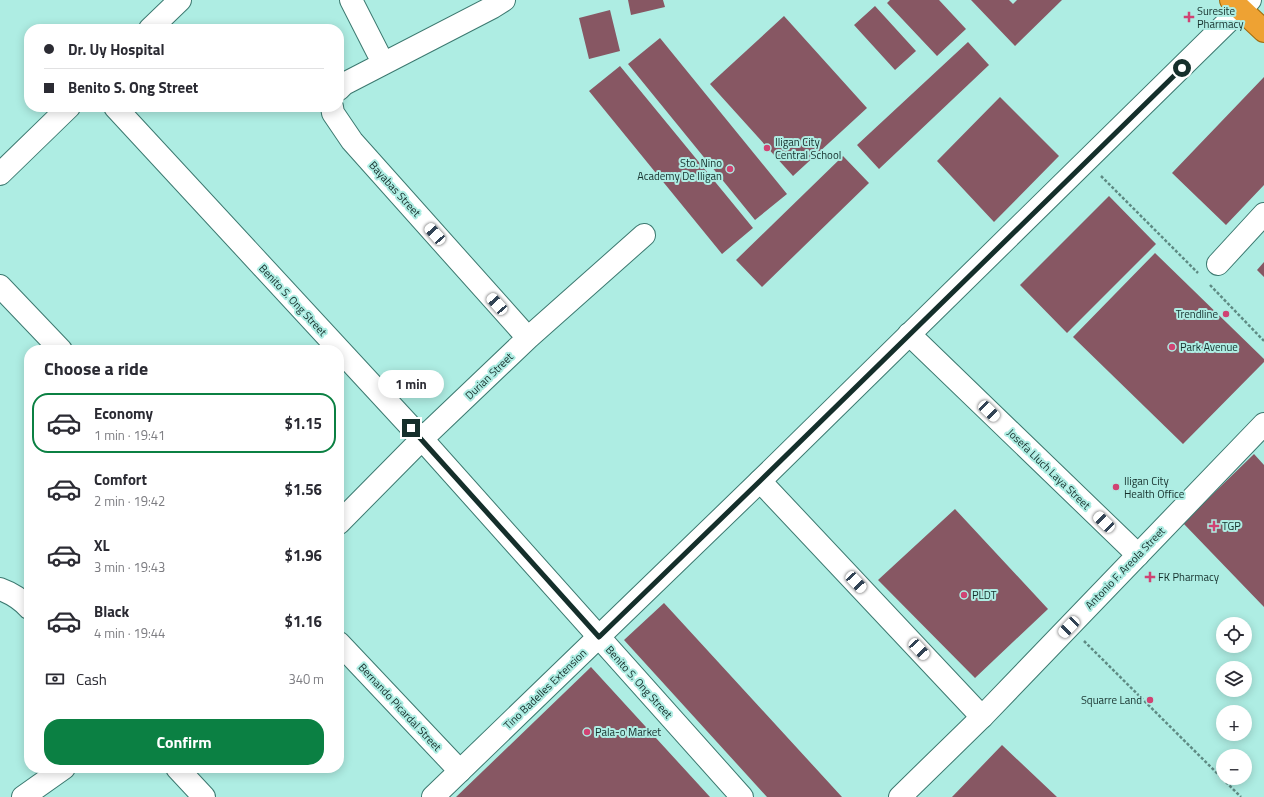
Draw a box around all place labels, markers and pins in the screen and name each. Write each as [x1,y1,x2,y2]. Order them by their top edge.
place label: Suresite Pharmacy [1197,3,1244,32]
marker: Suresite Pharmacy [1184,12,1194,22]
place label: Iligan City Central School [775,134,841,163]
marker: Iligan City Central School [762,143,772,153]
place label: Sto. Nino Academy De Iligan [637,155,722,184]
marker: Sto. Nino Academy De Iligan [725,164,735,174]
place label: Trendline [1176,306,1218,322]
marker: Trendline [1221,309,1231,319]
place label: Park Avenue [1180,339,1238,355]
marker: Park Avenue [1167,342,1177,352]
place label: Iligan City Health Office [1124,473,1185,502]
marker: Iligan City Health Office [1111,482,1121,492]
place label: TGP [1222,518,1241,534]
marker: TGP [1209,521,1219,531]
place label: FK Pharmacy [1158,569,1220,585]
marker: FK Pharmacy [1145,572,1155,582]
place label: PLDT [972,587,997,603]
marker: PLDT [959,590,969,600]
place label: Squarre Land [1081,692,1142,708]
marker: Squarre Land [1145,695,1155,705]
place label: Pala-o Market [595,724,661,740]
marker: Pala-o Market [582,727,592,737]

